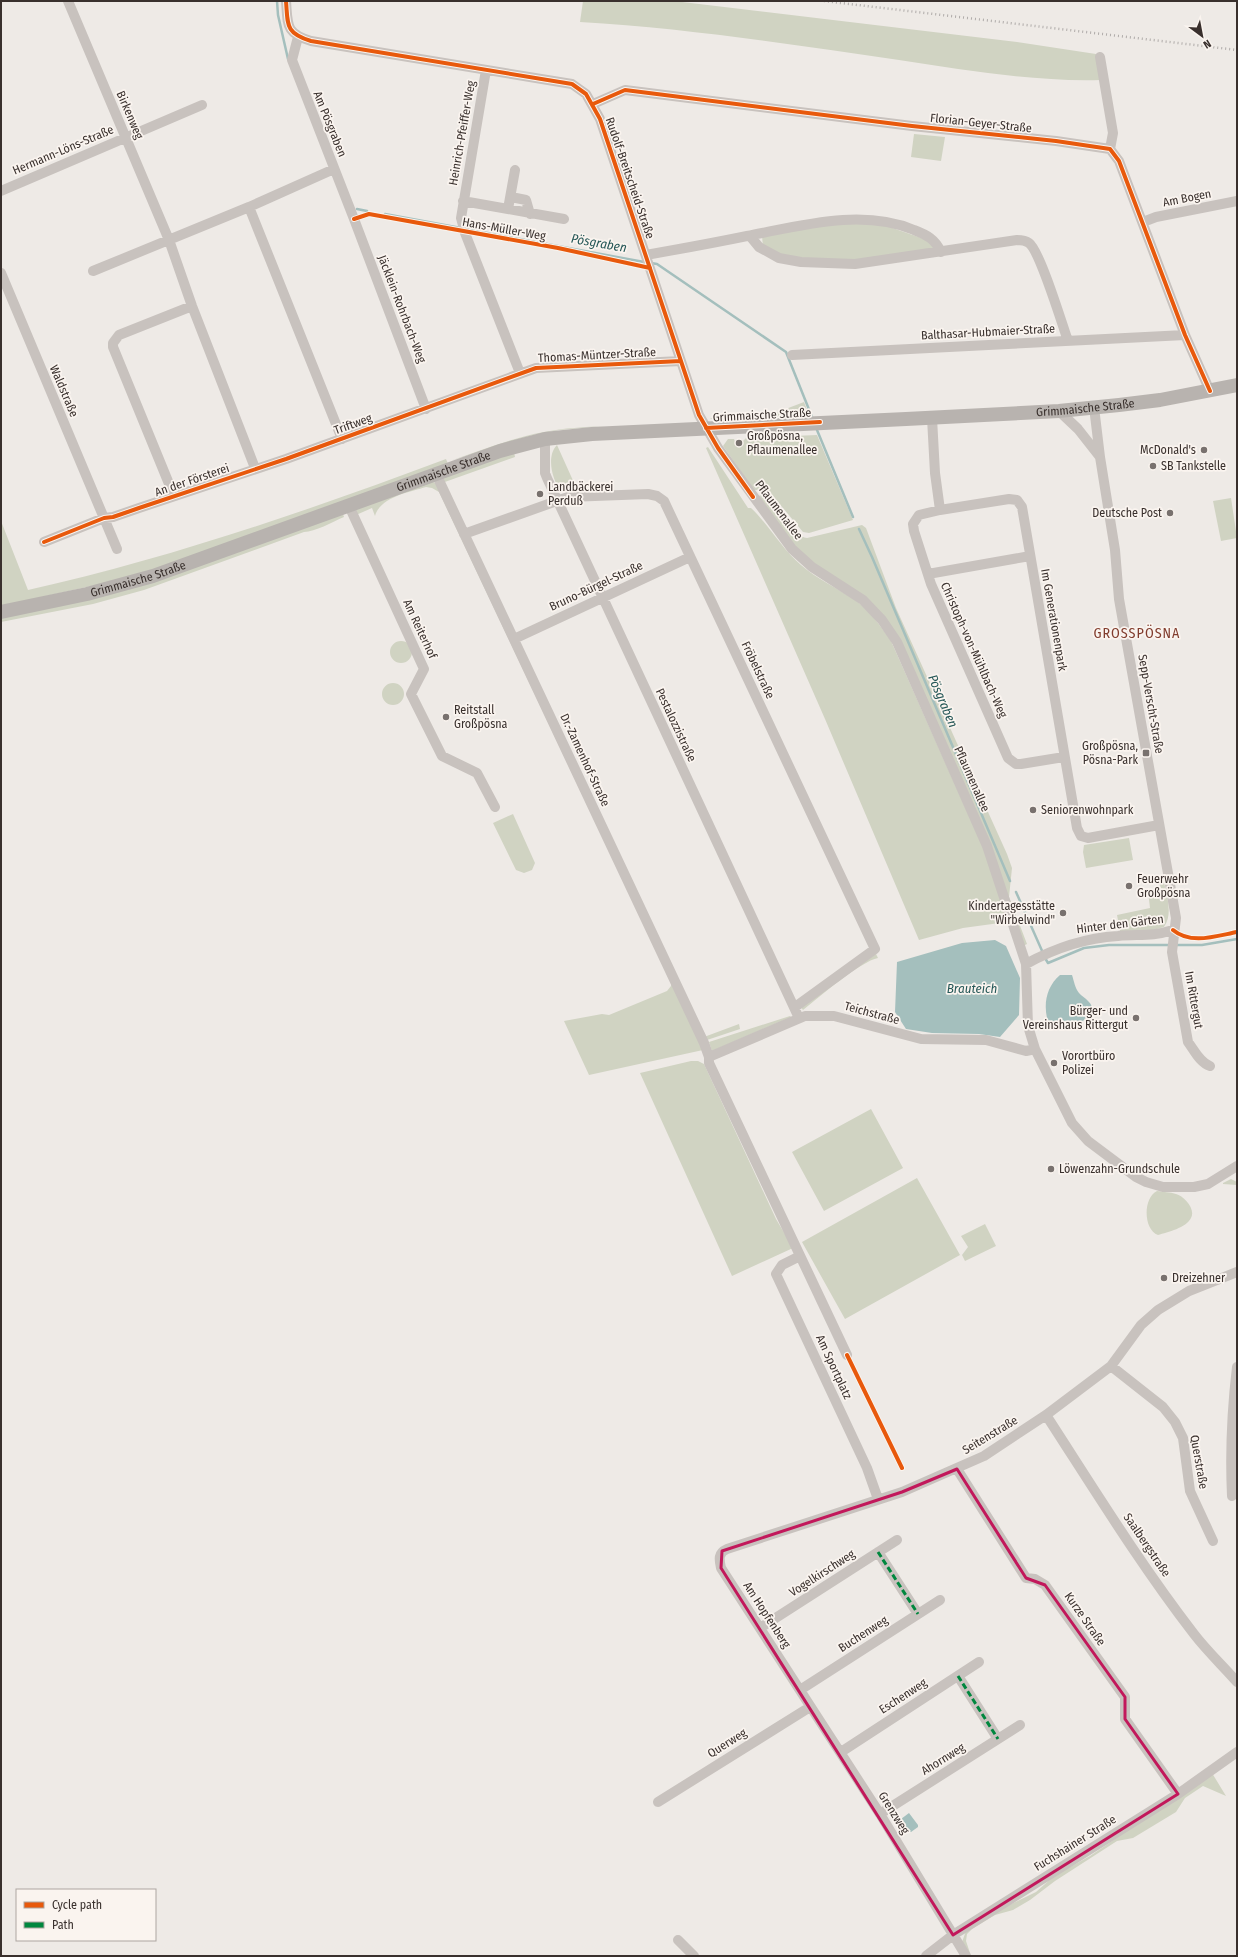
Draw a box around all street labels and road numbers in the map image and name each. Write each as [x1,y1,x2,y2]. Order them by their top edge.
street label: Heinrich-Pfeiffer-Weg [446,79,478,187]
street label: Birkenweg [114,89,147,142]
street label: Am Pösgraben [310,89,350,159]
street label: Florian-Geyer-Straße [930,111,1033,135]
street label: Rudolf-Breitscheid-Straße [603,115,657,241]
street label: Hermann-Löns-Straße [10,122,116,178]
street label: Am Bogen [1162,186,1212,210]
street label: Hans-Müller-Weg [461,215,547,243]
street label: Jäcklein-Rohrbach-Weg [375,253,429,365]
street label: Balthasar-Hubmaier-Straße [921,321,1056,343]
street label: Thomas-Müntzer-Straße [538,345,656,365]
street label: Waldstraße [47,363,81,419]
street label: Grimmaische Straße [1036,396,1135,419]
street label: Grimmaische Straße [712,405,812,425]
street label: Triftweg [332,411,374,437]
street label: Grimmaische Straße [395,448,492,495]
street label: An der Försterei [153,461,231,499]
street label: Pflaumenallee [752,478,806,542]
street label: Grimmaische Straße [89,558,188,600]
street label: Bruno-Bürgel-Straße [547,558,645,614]
street label: Im Generationenpark [1038,568,1070,673]
street label: Christoph-von-Mühlbach-Weg [938,580,1010,720]
street label: Am Reiterhof [400,597,440,662]
street label: Fröbelstraße [739,639,777,701]
street label: Sepp-Verscht-Straße [1135,653,1167,755]
street label: Pestalozzistraße [653,686,699,764]
street label: Dr.-Zamenhof-Straße [557,711,613,809]
street label: Pflaumenallee [951,744,993,814]
street label: Hinter den Gärten [1076,912,1164,936]
street label: Im Rittergut [1182,970,1206,1030]
street label: Teichstraße [843,999,901,1027]
street label: Am Sportplatz [813,1333,855,1402]
street label: Seitenstraße [960,1413,1020,1457]
street label: Querstraße [1187,1434,1211,1490]
street label: Saalbergstraße [1121,1511,1173,1580]
street label: Vogelkirschweg [787,1546,858,1599]
street label: Am Hopfenberg [740,1579,794,1651]
street label: Kurze Straße [1062,1590,1109,1648]
street label: Buchenweg [836,1613,891,1655]
street label: Eschenweg [877,1675,930,1717]
street label: Querweg [705,1725,749,1760]
street label: Ahornweg [919,1740,968,1778]
street label: Grenzweg [876,1789,913,1837]
street label: Fuchshainer Straße [1031,1812,1119,1874]

